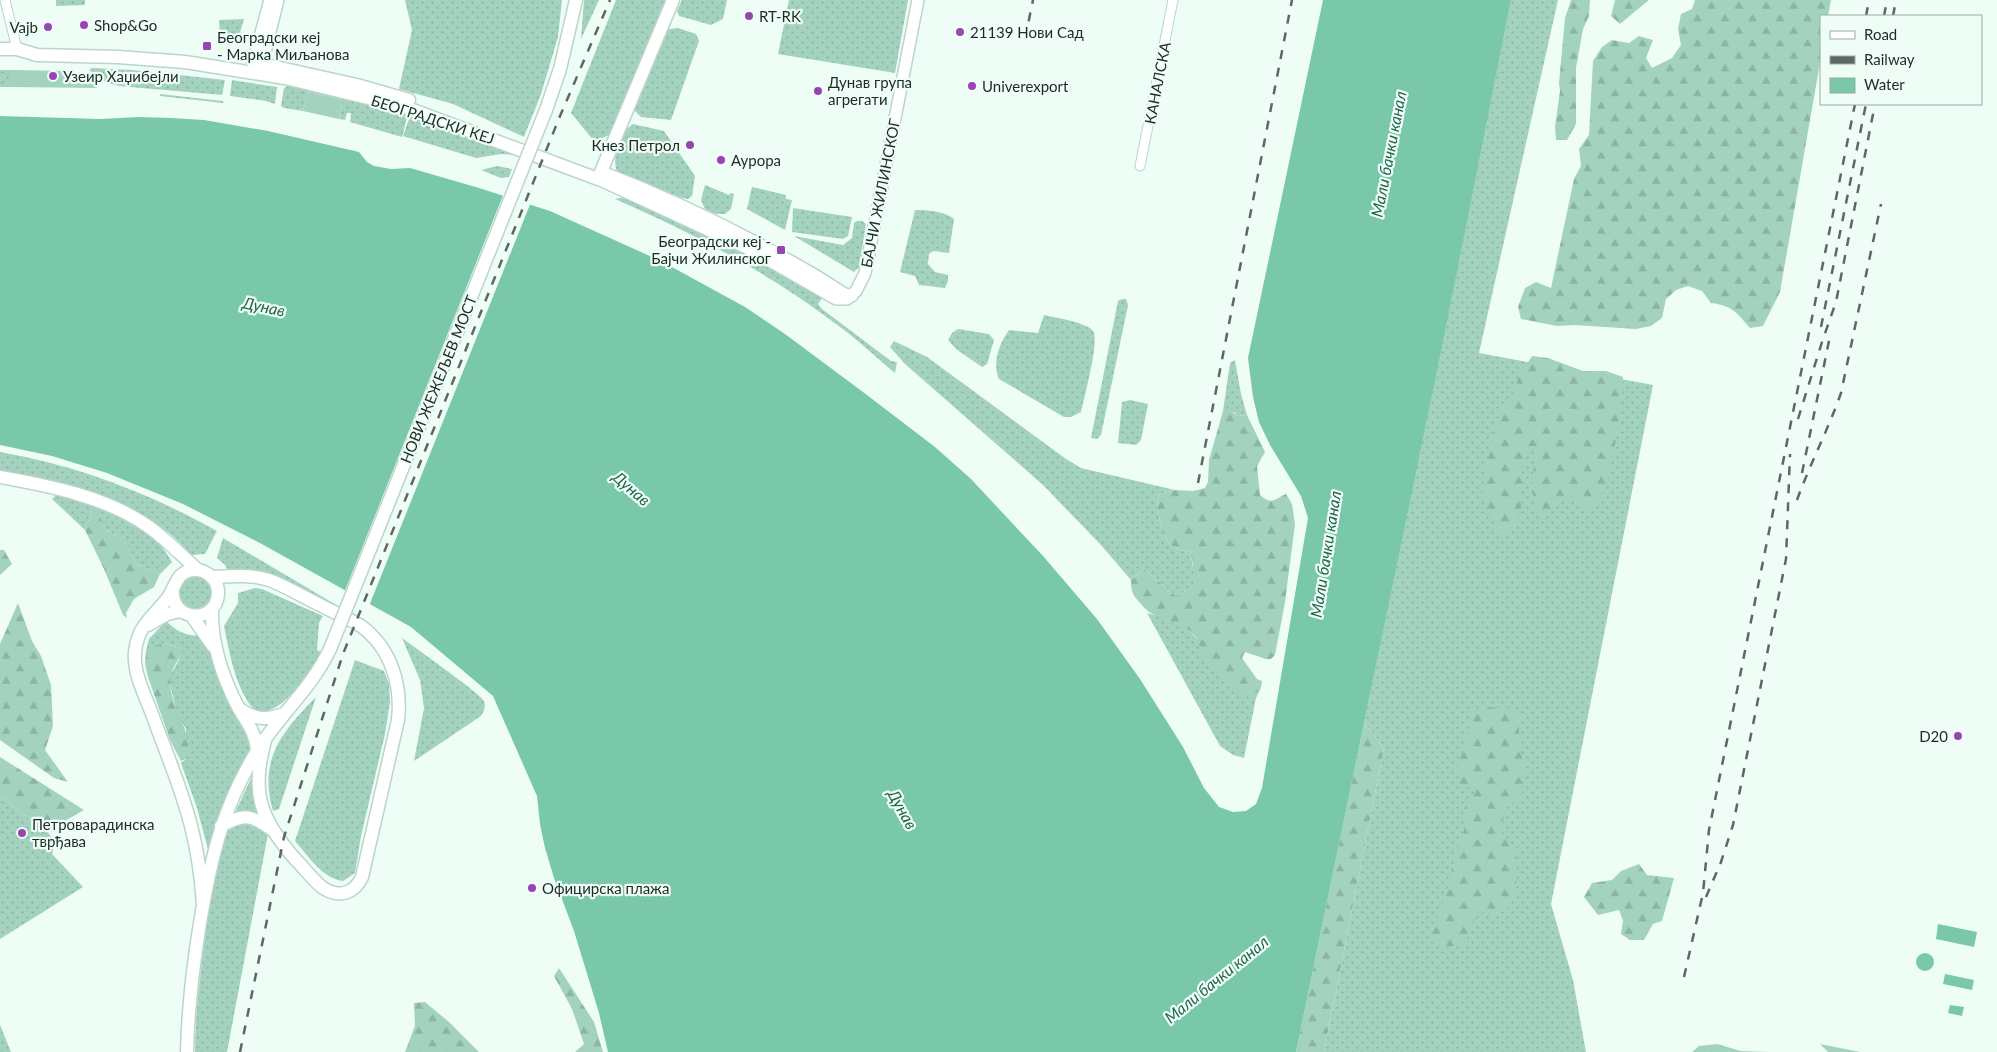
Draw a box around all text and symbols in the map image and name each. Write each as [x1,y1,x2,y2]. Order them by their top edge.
place label: RT-RK [759,7,801,25]
marker: RT-RK [743,10,755,22]
legend [1820,15,1982,105]
place label: Shop&Go [94,16,157,34]
place label: Vajb [9,18,38,36]
marker: Shop&Go [78,19,90,31]
marker: Vajb [42,21,54,33]
place label: 21139 Нови Сад [970,23,1084,41]
text: Road [1864,25,1897,43]
marker: 21139 Нови Сад [954,26,966,38]
place label: Београдски кеј - Марка Миљанова [217,28,349,63]
marker: Београдски кеј - Марка Миљанова [201,40,213,52]
street label: КАНАЛСКА [1140,40,1174,125]
text: Railway [1864,50,1915,68]
place label: Узеир Хаџибејли [63,67,179,85]
marker: Узеир Хаџибејли [47,70,59,82]
place label: Дунав група агрегати [828,73,912,108]
text: Water [1864,75,1905,93]
place label: Univerexport [982,77,1069,95]
marker: Univerexport [966,80,978,92]
marker: Дунав група агрегати [812,85,824,97]
water label: Мали бачки канал [1366,89,1410,219]
street label: БЕОГРАДСКИ КЕЈ [369,91,497,147]
street label: БАЈЧИ ЖИЛИНСКОГ [857,117,903,269]
place label: Кнез Петрол [591,136,680,154]
marker: Кнез Петрол [684,139,696,151]
place label: Аурора [731,151,781,169]
marker: Аурора [715,154,727,166]
place label: Београдски кеј - Бајчи Жилинског [651,232,771,267]
marker: Београдски кеј - Бајчи Жилинског [775,244,787,256]
water label: Дунав [240,292,287,320]
street label: НОВИ ЖЕЖЕЉЕВ МОСТ [396,292,480,466]
water label: Дунав [609,466,654,509]
water label: Мали бачки канал [1306,489,1344,619]
place label: D20 [1919,727,1948,745]
marker: D20 [1952,730,1964,742]
water label: Дунав [884,785,922,832]
place label: Петроварадинска тврђава [32,815,155,850]
marker: Петроварадинска тврђава [16,827,28,839]
place label: Официрска плажа [542,879,669,897]
marker: Официрска плажа [526,882,538,894]
water label: Мали бачки канал [1160,931,1272,1027]

